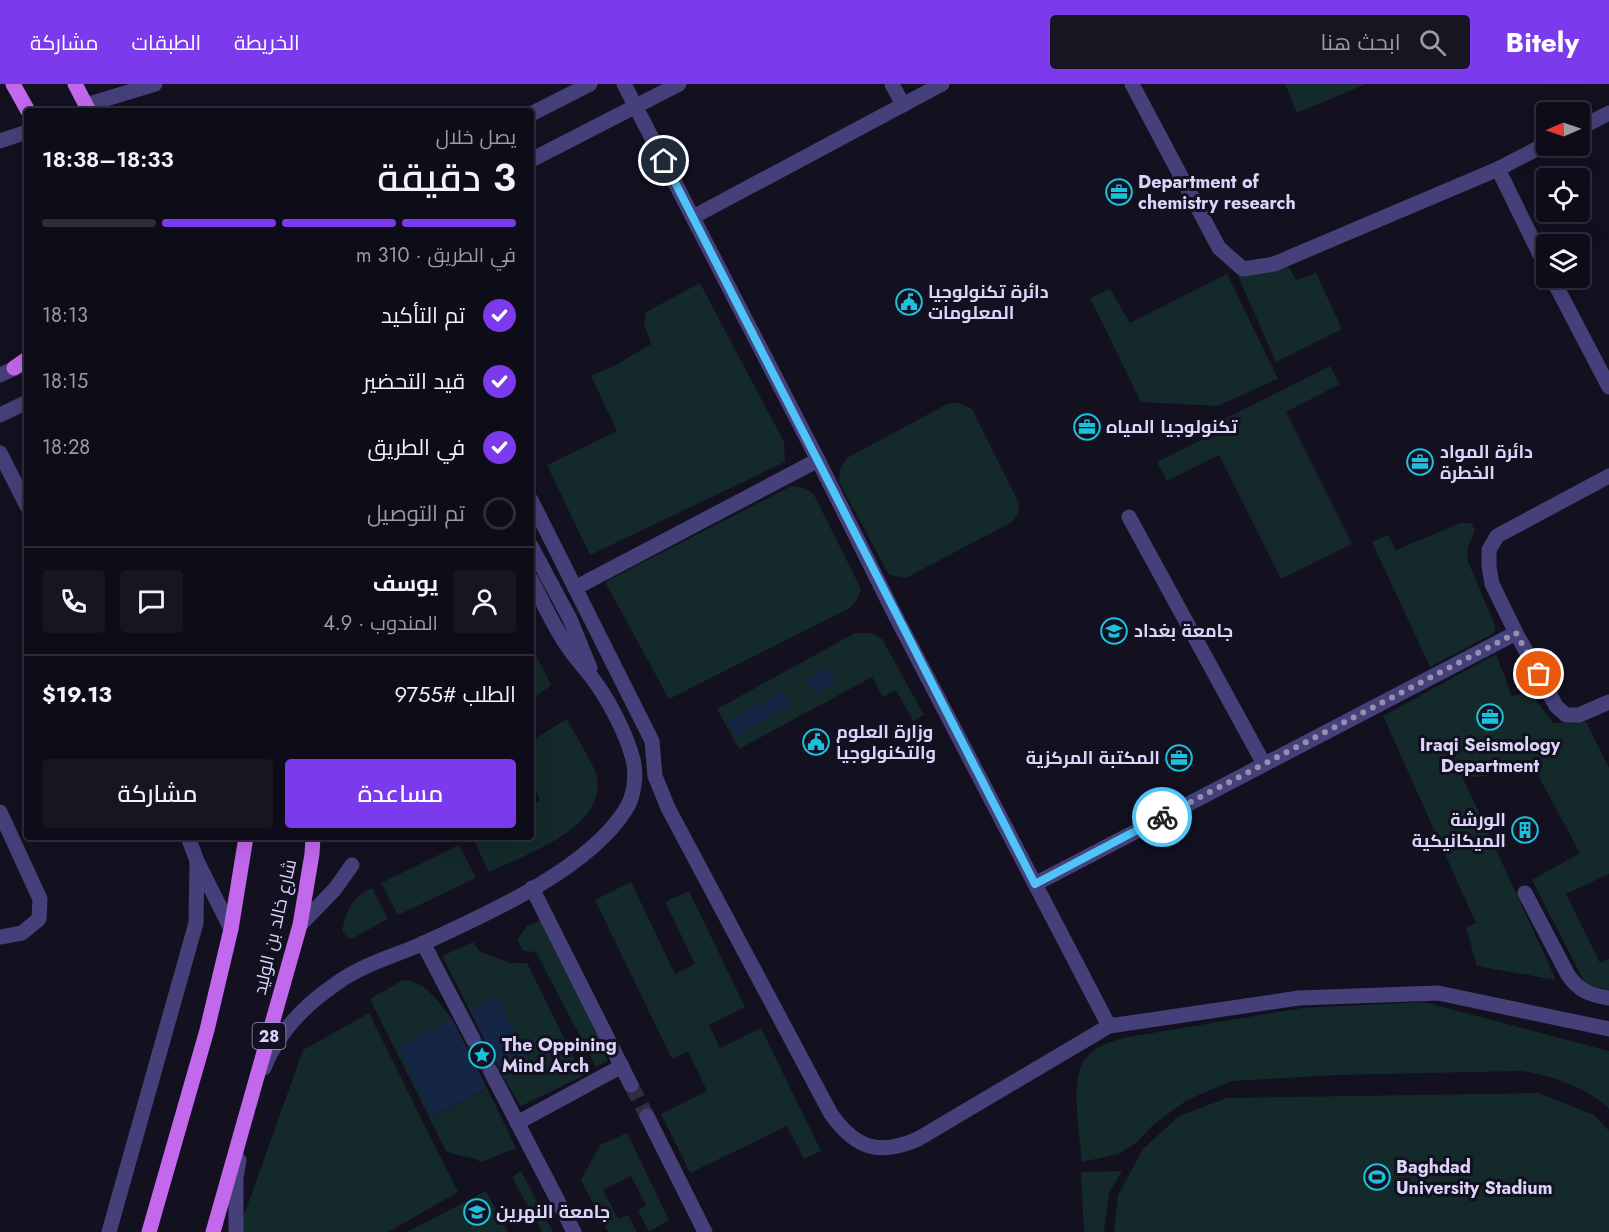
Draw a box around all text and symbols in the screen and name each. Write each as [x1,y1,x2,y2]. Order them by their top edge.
search box [1050,15,1470,69]
text: Bitely [1506,22,1579,63]
text: ابحث هنا [1320,26,1401,58]
icon: search [1416,26,1449,59]
text: مشاركة [30,28,99,58]
text: الطبقات [132,28,201,58]
text: الخريطة [234,28,300,58]
north arrow [1536,102,1590,156]
map controls [1536,102,1590,288]
text: يصل خلال [436,123,516,152]
pin [638,135,689,186]
text: 18:33–18:38 [42,143,174,175]
icon: home [647,144,680,177]
text: 3 دقيقة [377,149,516,206]
button: locate [1536,168,1590,222]
place label: Department of chemistry research [1138,169,1296,216]
office icon: Department of chemistry research [1104,177,1134,207]
button: layers [1536,234,1590,288]
text: في الطريق · 310 m [356,241,516,270]
place label: دائرة تكنولوجيا المعلومات [928,279,1049,326]
public building icon: دائرة تكنولوجيا المعلومات [894,287,924,317]
text: تم التأكيد [381,299,465,331]
icon: check [483,299,516,332]
text: 18:13 [42,301,88,330]
text: قيد التحضير [363,365,465,397]
icon: check [483,365,516,398]
text: 18:15 [42,367,88,396]
office icon: تكنولوجيا المياه [1072,412,1102,442]
place label: تكنولوجيا المياه [1106,414,1238,440]
text: في الطريق [368,431,465,463]
icon: check [483,431,516,464]
text: 18:28 [42,433,90,462]
place label: دائرة المواد الخطرة [1440,439,1533,486]
office icon: دائرة المواد الخطرة [1405,447,1435,477]
text: تم التوصيل [367,497,465,529]
text: يوسف [373,567,438,599]
button: phone [42,570,105,633]
button: chat [120,570,183,633]
button: person [453,570,516,633]
text: المندوب · 4.9 [323,609,438,638]
school or university icon: جامعة بغداد [1099,616,1129,646]
place label: جامعة بغداد [1134,618,1233,644]
pin [1513,648,1564,699]
icon: bag [1522,657,1555,690]
text: $19.13 [42,678,112,710]
text: الطلب #9755 [395,678,516,710]
office icon: Iraqi Seismology Department [1475,702,1505,732]
place label: وزارة العلوم والتكنولوجيا [836,719,936,766]
public building icon: وزارة العلوم والتكنولوجيا [801,727,831,757]
place label: Iraqi Seismology Department [1420,732,1561,779]
office icon: المكتبة المركزية [1164,743,1194,773]
place label: المكتبة المركزية [1026,745,1160,771]
button: مشاركة [42,759,273,828]
button: مساعدة [285,759,516,828]
courier [1132,787,1192,847]
icon: bike [1146,801,1179,834]
place label: الورشة الميكانيكية [1412,807,1506,854]
building icon: الورشة الميكانيكية [1510,815,1540,845]
street label: شارع خالد بن الوليد [247,857,303,997]
road number: 28 [252,1023,286,1049]
place label: The Oppining Mind Arch [502,1032,617,1079]
place icon: The Oppining Mind Arch [467,1040,497,1070]
place label: Baghdad University Stadium [1396,1154,1552,1201]
sports icon: Baghdad University Stadium [1362,1162,1392,1192]
school or university icon: جامعة النهرين [462,1197,492,1227]
place label: جامعة النهرين [496,1199,610,1225]

